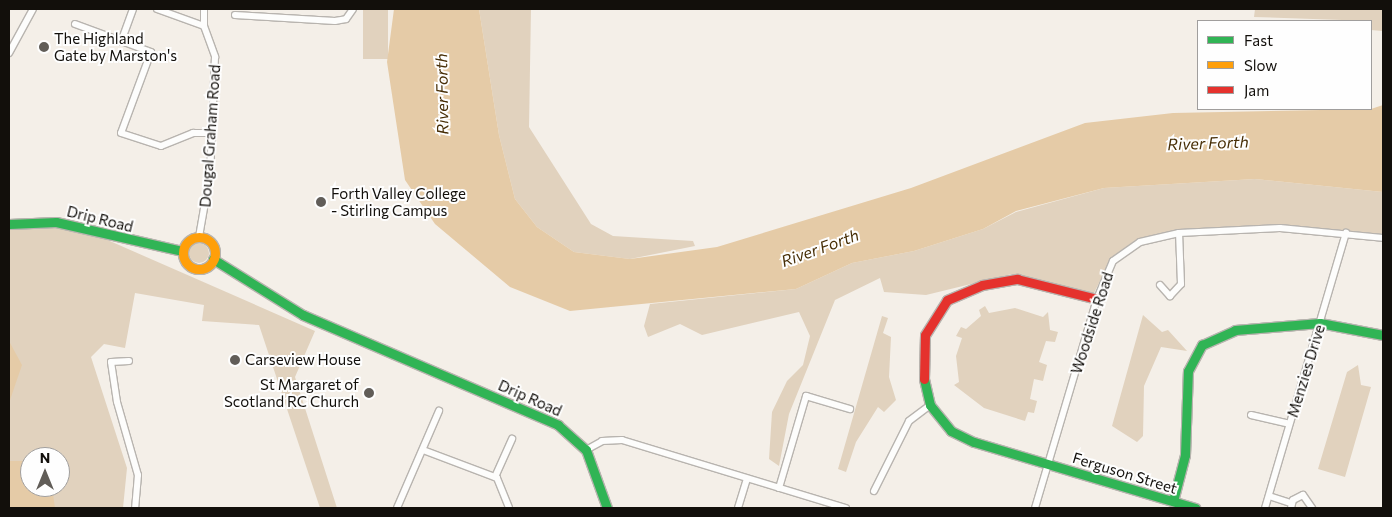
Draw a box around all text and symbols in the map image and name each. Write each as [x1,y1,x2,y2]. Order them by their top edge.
legend [1197,20,1372,110]
place label: The Highland Gate by Marston's [54,29,177,64]
text: Fast [1244,31,1273,49]
marker: The Highland Gate by Marston's [38,41,50,53]
water label: River Forth [432,53,452,135]
text: Slow [1244,56,1277,74]
street label: Dougal Graham Road [196,64,224,208]
text: Jam [1244,81,1269,99]
water label: River Forth [1167,132,1249,154]
place label: Forth Valley College - Stirling Campus [331,184,466,219]
marker: Forth Valley College - Stirling Campus [315,196,327,208]
street label: Drip Road [65,202,135,236]
water label: River Forth [779,225,861,271]
street label: Woodside Road [1067,270,1117,376]
street label: Menzies Drive [1283,322,1329,420]
place label: Carseview House [245,351,361,369]
marker: Carseview House [229,354,241,366]
place label: St Margaret of Scotland RC Church [224,375,359,410]
street label: Drip Road [495,376,565,420]
marker: St Margaret of Scotland RC Church [363,387,375,399]
north arrow [20,447,70,497]
text: N [40,449,50,466]
street label: Ferguson Street [1071,449,1179,497]

